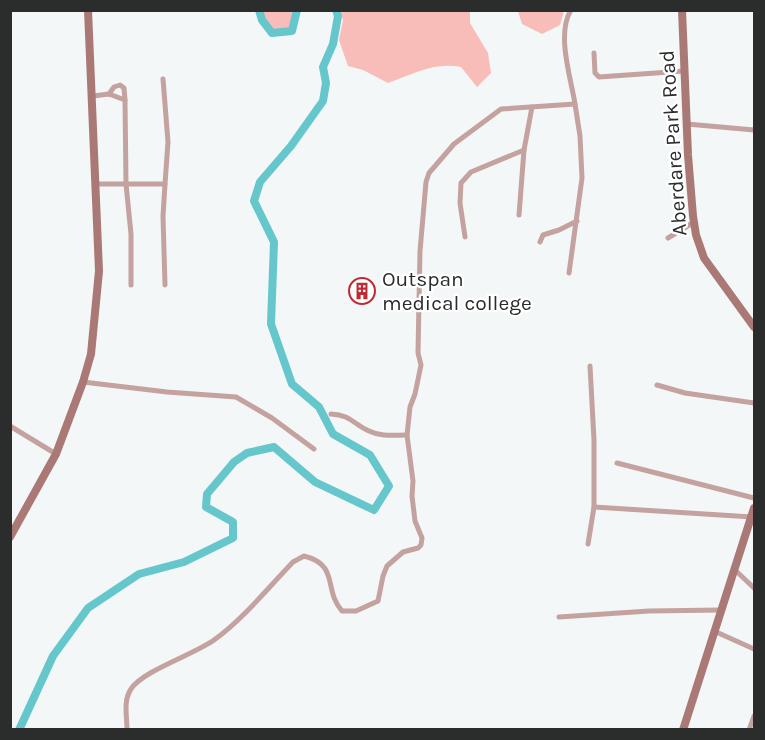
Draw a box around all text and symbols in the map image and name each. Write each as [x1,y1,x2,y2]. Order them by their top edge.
street label: Aberdare Park Road [655,49,691,237]
place label: Outspan medical college [382,267,532,315]
building icon: Outspan medical college [347,276,377,306]

